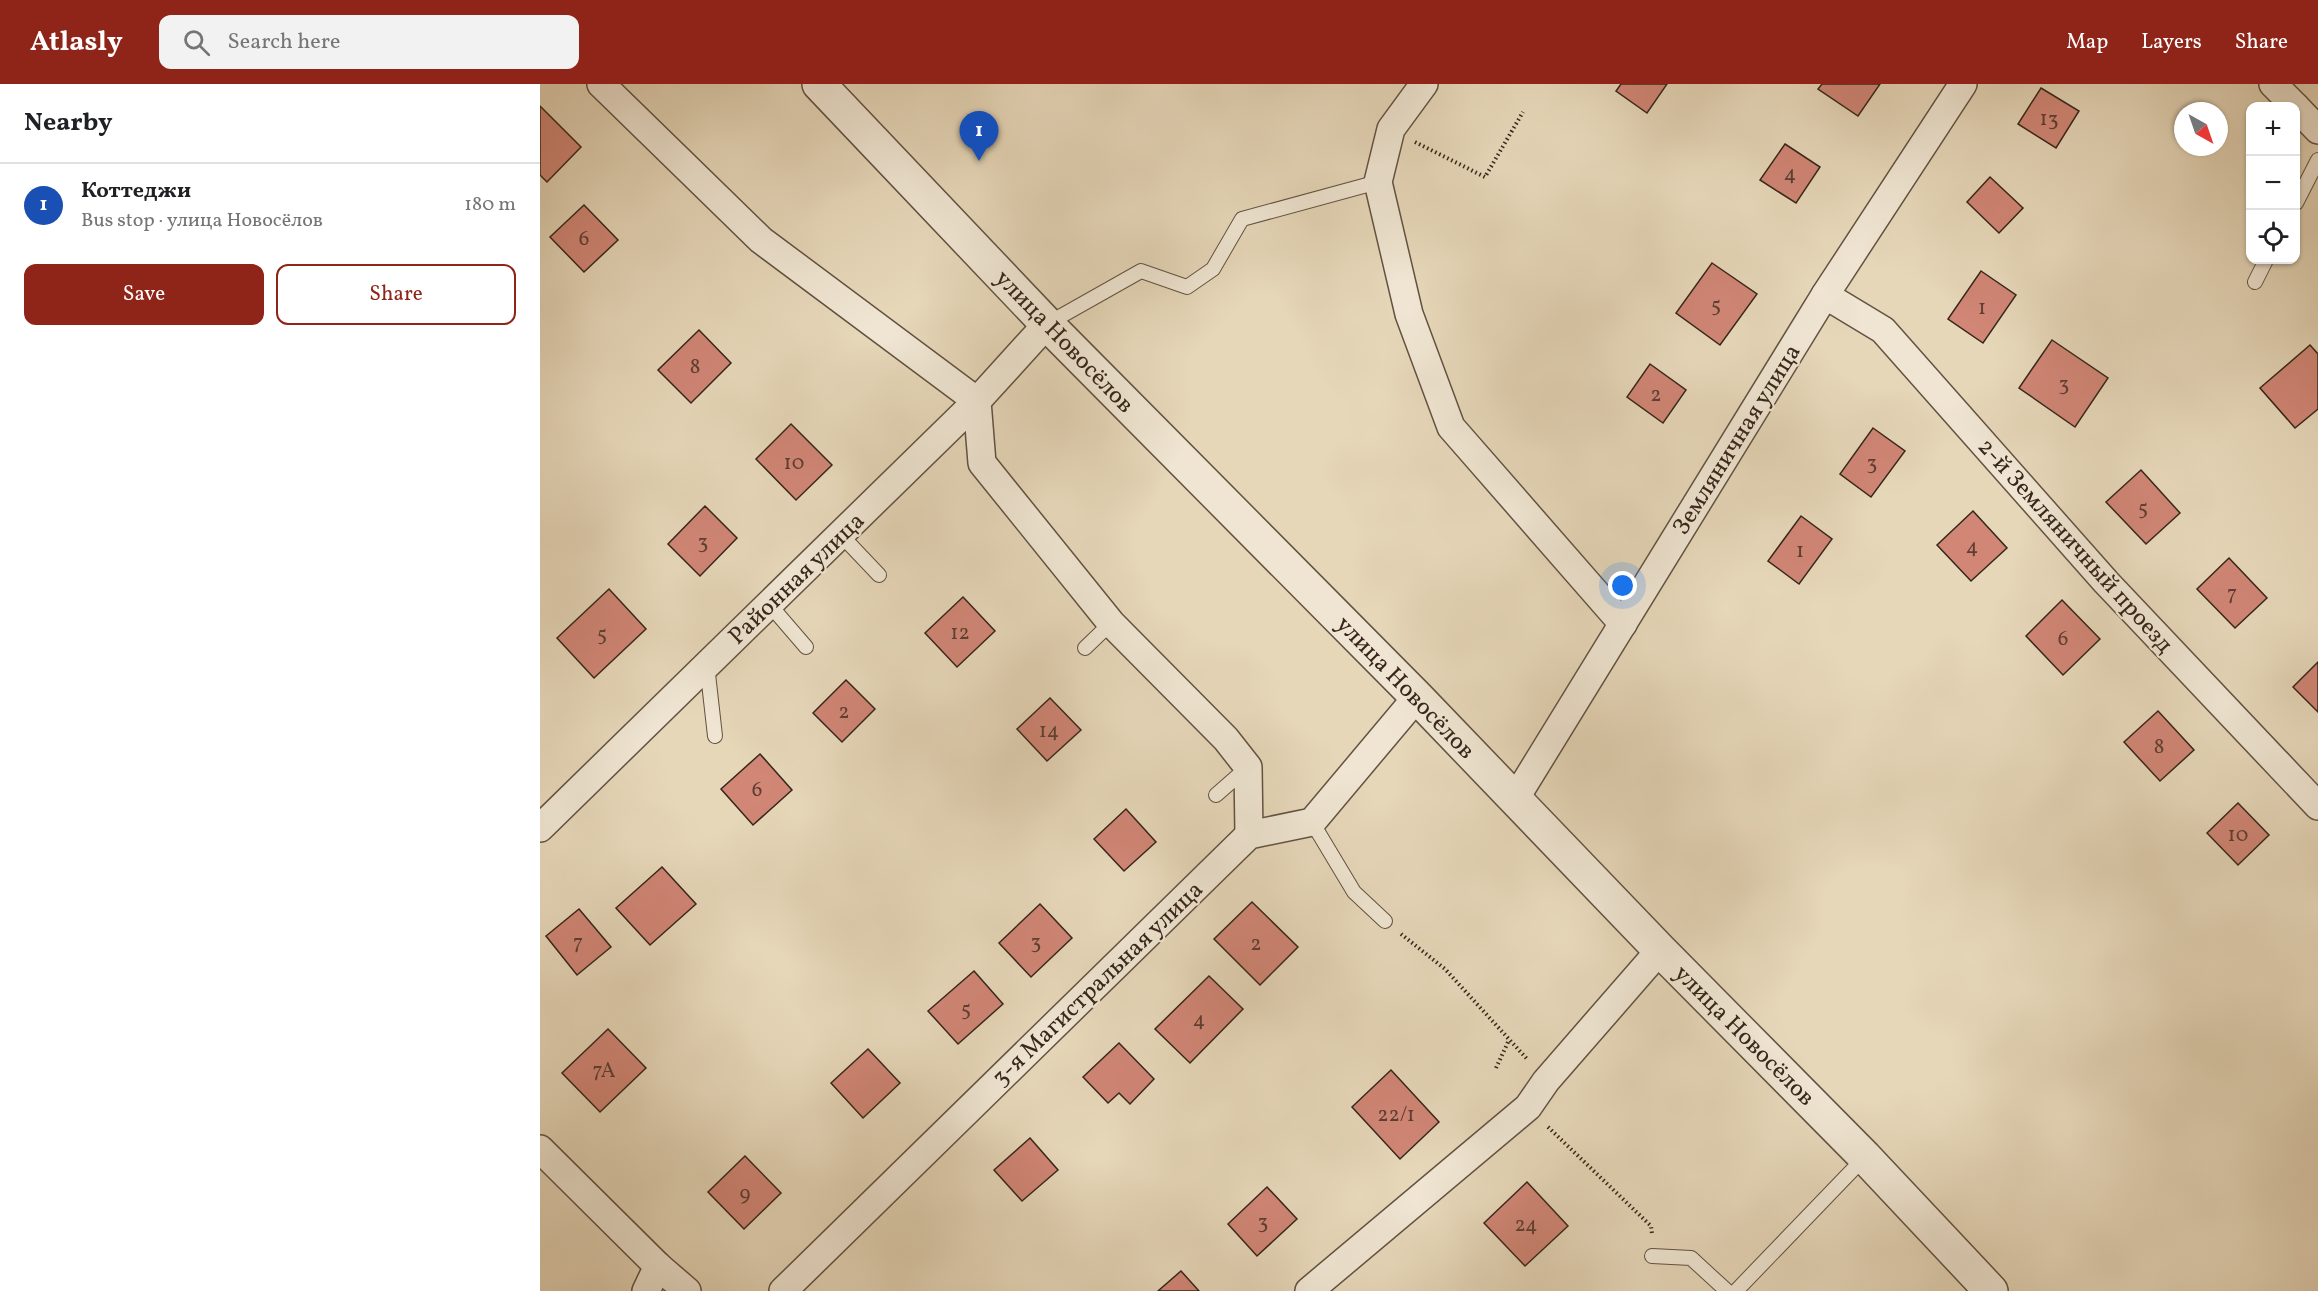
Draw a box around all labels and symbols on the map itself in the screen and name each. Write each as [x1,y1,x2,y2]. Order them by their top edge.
north arrow [2174,102,2228,156]
house number: 13 [2040,105,2058,134]
pin: 1 [960,112,998,161]
house number: 4 [1784,160,1796,189]
house number: 6 [579,225,589,254]
street label: улица Новосёлов [986,263,1141,422]
house number: 5 [1711,291,1721,320]
house number: 1 [1978,294,1986,323]
street label: Земляничная улица [1665,338,1810,542]
house number: 8 [690,353,700,382]
house number: 3 [2059,370,2069,399]
house number: 2 [1650,381,1662,410]
street label: 2-й Земляничный проезд [1969,432,2181,661]
house number: 10 [784,449,804,478]
house number: 3 [1867,449,1877,478]
house number: 5 [2138,494,2148,523]
street label: Районная улица [722,505,873,653]
house number: 3 [698,528,708,557]
house number: 4 [1966,533,1978,562]
house number: 1 [1796,537,1804,566]
your location [1608,571,1637,600]
house number: 7 [2227,580,2237,609]
street label: улица Новосёлов [1327,609,1482,768]
house number: 12 [950,619,970,648]
house number: 5 [597,620,607,649]
house number: 6 [2058,625,2068,654]
house number: 2 [838,698,850,727]
house number: 14 [1039,717,1059,746]
house number: 8 [2154,733,2164,762]
house number: 6 [752,776,762,805]
house number: 10 [2228,821,2248,850]
street label: 3-я Магистральная улица [985,874,1212,1095]
house number: 3 [1031,928,1041,957]
house number: 7 [573,929,583,958]
house number: 2 [1250,930,1262,959]
street label: улица Новосёлов [1665,958,1822,1115]
house number: 5 [961,995,971,1024]
house number: 4 [1193,1006,1205,1035]
house number: 7А [593,1057,616,1086]
house number: 22/1 [1377,1101,1415,1130]
house number: 9 [740,1180,751,1209]
house number: 3 [1258,1208,1268,1237]
house number: 24 [1514,1211,1538,1240]

